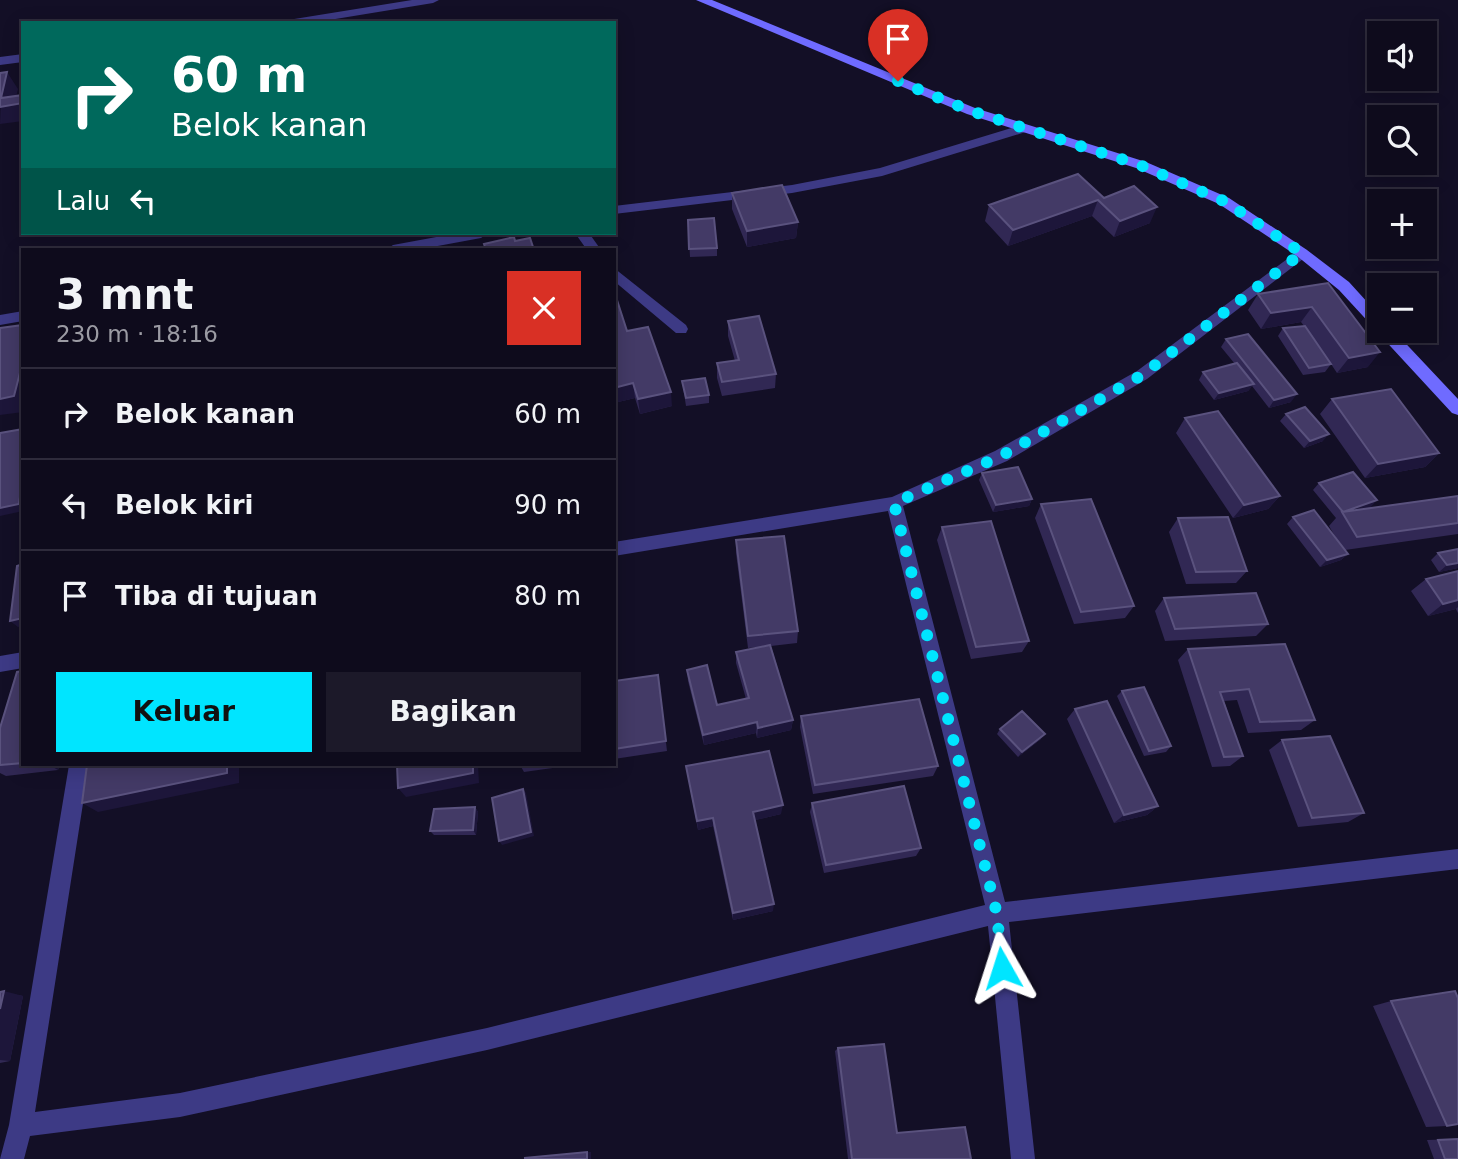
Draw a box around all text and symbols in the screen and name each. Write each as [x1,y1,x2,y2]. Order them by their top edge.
pin [868,9,928,81]
icon: arrive [879,20,917,58]
map controls [1367,21,1437,343]
button: sound [1367,21,1437,91]
text: 60 m [171,47,307,104]
icon: right [56,49,147,140]
button: search [1367,105,1437,175]
text: Belok kanan [171,106,368,144]
icon: left [124,182,162,220]
text: Lalu [56,186,110,216]
button: + [1367,189,1437,259]
text: 3 mnt [56,270,194,319]
button: close [507,271,581,345]
button: − [1367,273,1437,343]
text: 230 m · 18:16 [56,321,218,347]
icon: right [56,395,94,433]
text: Belok kanan [115,399,295,429]
text: 60 m [514,399,581,429]
icon: left [56,486,94,524]
text: Belok kiri [115,490,254,520]
text: 90 m [514,490,581,520]
icon: arrive [56,577,94,615]
text: Tiba di tujuan [115,581,318,611]
text: 80 m [514,581,581,611]
button: Keluar [56,672,312,752]
button: Bagikan [326,672,581,752]
position arrow [965,931,1039,1005]

